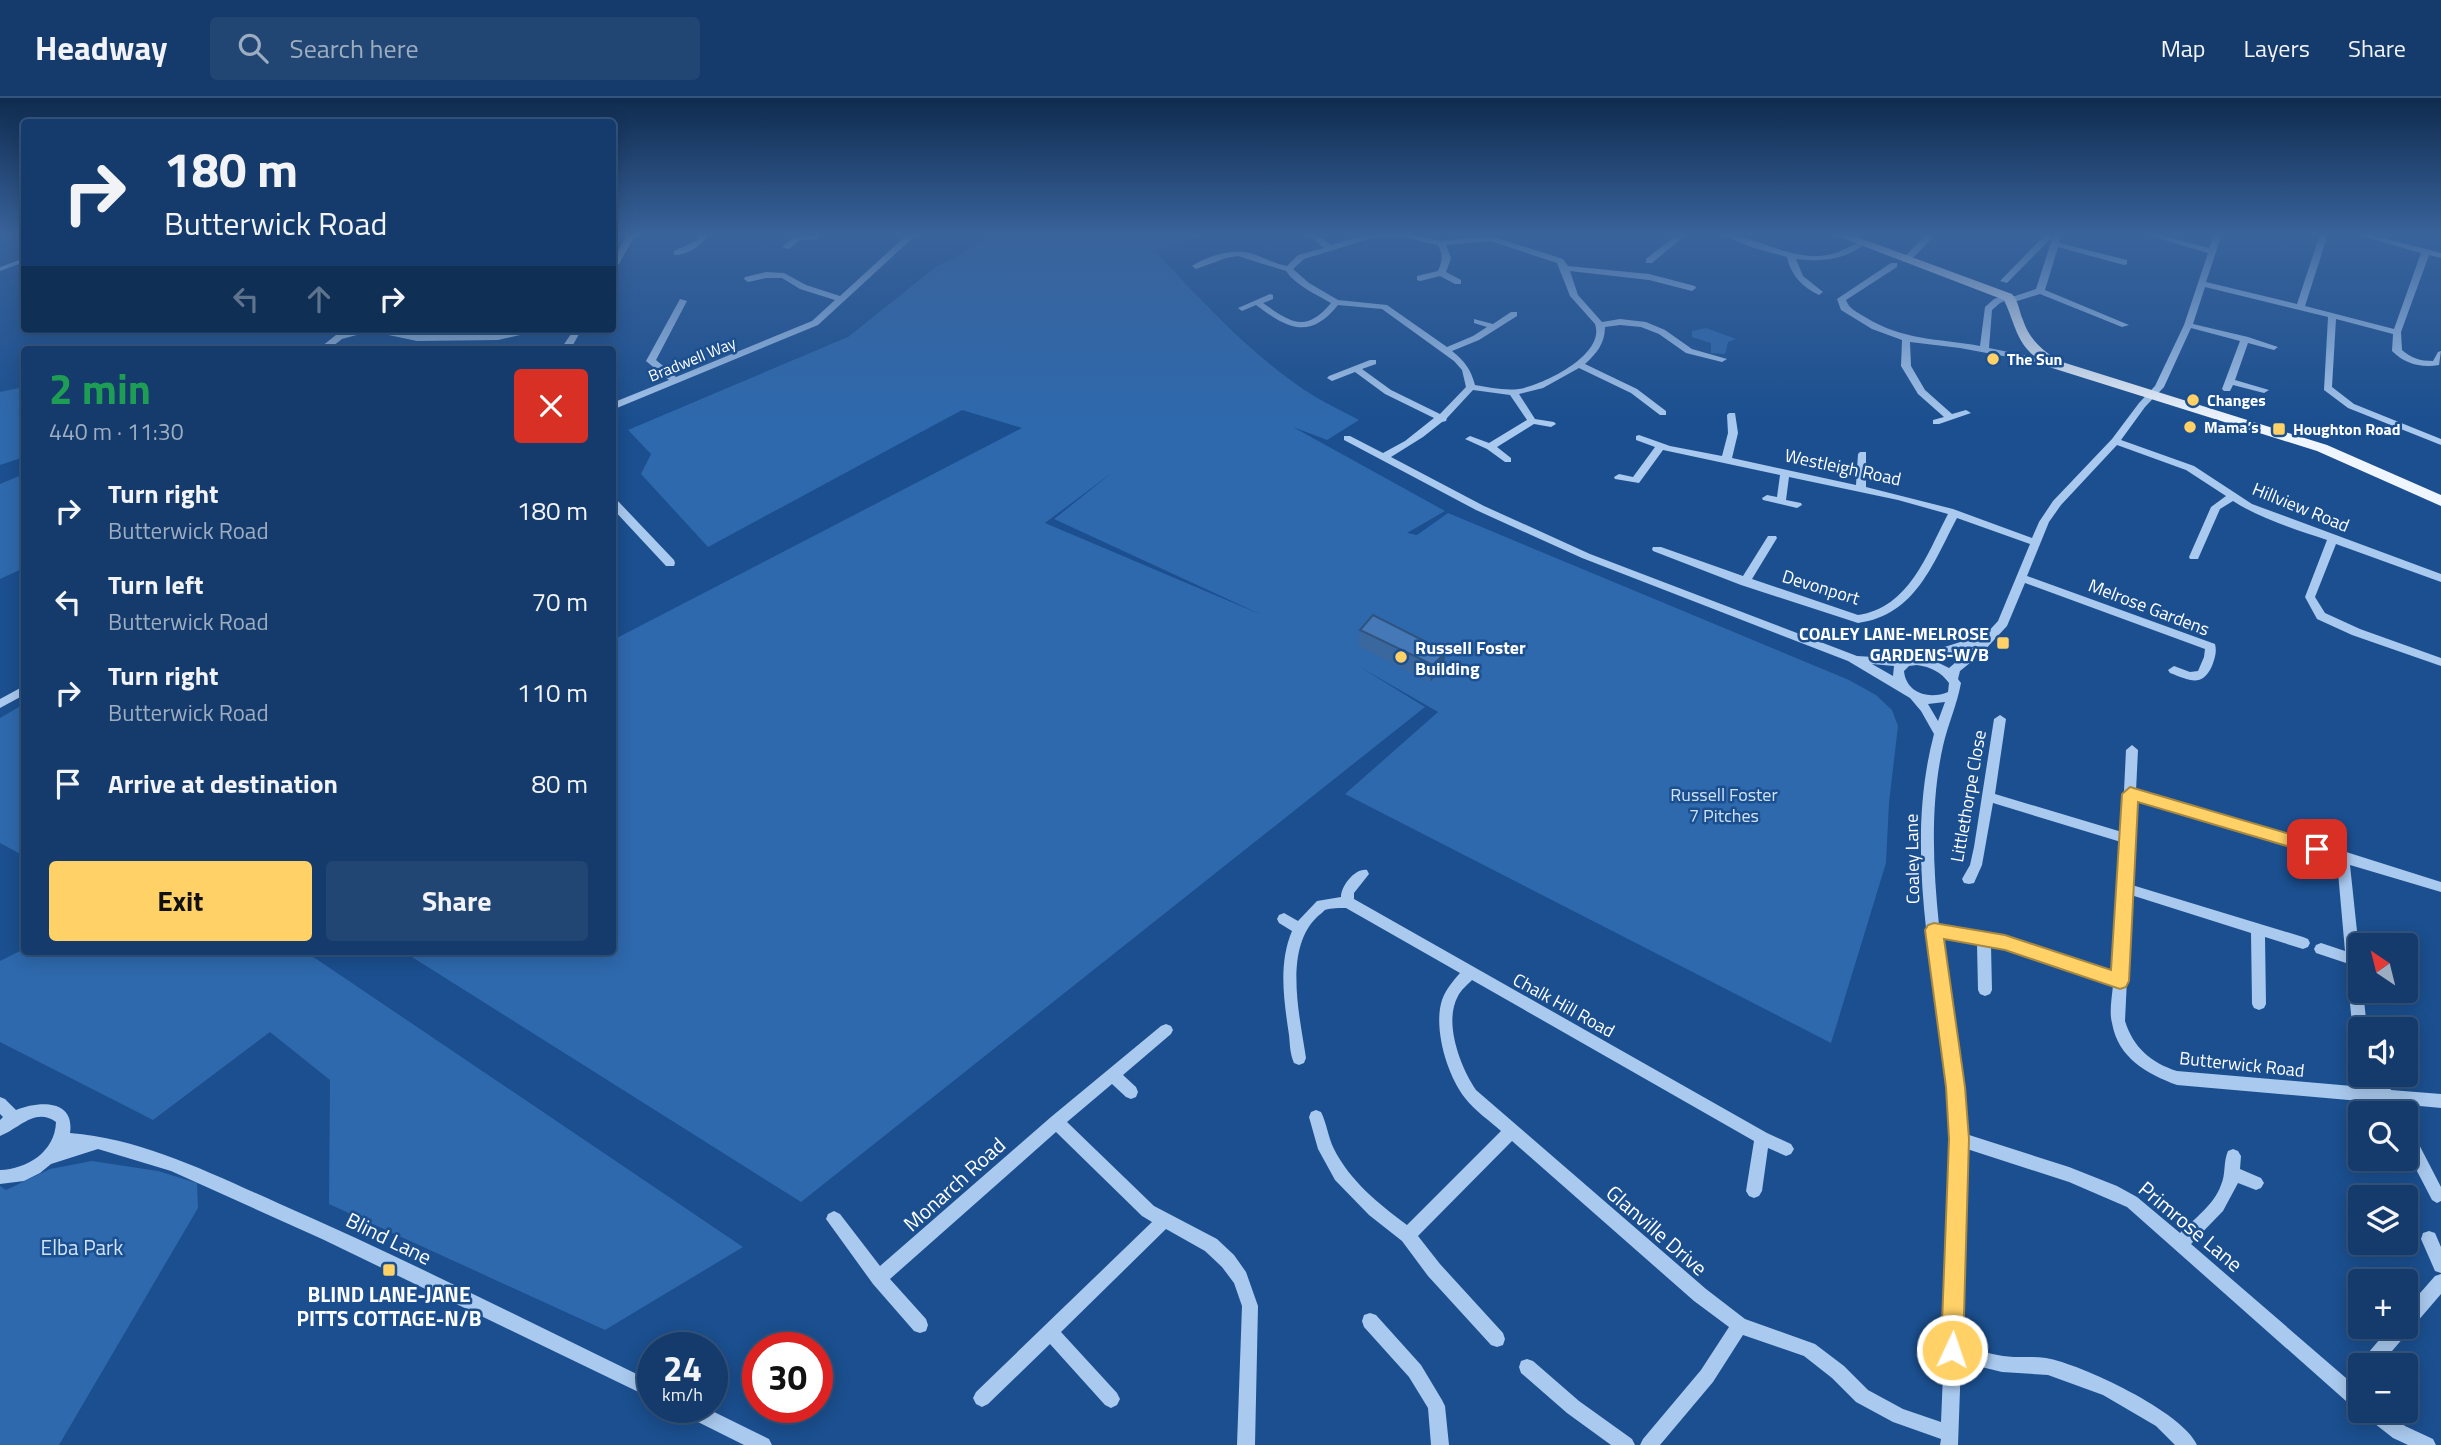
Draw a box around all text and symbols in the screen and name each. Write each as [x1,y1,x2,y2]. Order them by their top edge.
search box [210,17,700,80]
text: Headway [35,23,168,73]
icon: search [234,29,272,67]
text: Search here [290,29,419,68]
text: Map [2161,30,2206,66]
text: Layers [2244,30,2310,66]
text: Share [2348,30,2406,66]
text: 180 m [164,131,298,206]
icon: right [49,147,140,238]
text: Butterwick Road [164,199,387,247]
icon: left [227,280,265,318]
icon: ahead [300,280,338,318]
icon: right [373,280,411,318]
street label: Bradwell Way [645,330,740,387]
place label: The Sun [2007,347,2062,371]
marker: The Sun [1985,351,2001,367]
text: 2 min [49,356,151,420]
button: close [514,369,588,443]
place label: Changes [2207,388,2266,412]
marker: Changes [2185,392,2201,408]
text: 440 m · 11:30 [49,414,184,449]
place label: Mama’s [2204,415,2259,439]
place label: Houghton Road [2293,417,2400,441]
marker: Mama’s [2182,419,2198,435]
marker: Houghton Road [2271,421,2287,437]
street label: Westleigh Road [1782,441,1904,493]
text: Turn right [108,474,219,513]
street label: Hillview Road [2248,475,2354,539]
text: 180 m [517,491,588,530]
icon: right [49,492,87,530]
text: Butterwick Road [108,513,269,548]
street label: Devonport [1779,562,1864,612]
text: Turn left [108,565,203,604]
street label: Melrose Gardens [2084,571,2214,643]
text: 70 m [531,582,588,621]
icon: left [49,583,87,621]
text: Butterwick Road [108,604,269,639]
place label: COALEY LANE-MELROSE GARDENS-W/B [1799,620,1989,668]
place label: Russell Foster Building [1415,634,1526,682]
marker: COALEY LANE-MELROSE GARDENS-W/B [1995,635,2011,651]
marker: Russell Foster Building [1393,649,1409,665]
text: Turn right [108,656,219,695]
text: 110 m [517,673,588,712]
icon: right [49,674,87,712]
text: Butterwick Road [108,695,269,730]
street label: Littlethorpe Close [1943,728,1993,864]
text: Arrive at destination [108,764,338,803]
text: 80 m [531,764,588,803]
icon: arrive [49,765,87,803]
park label: Russell Foster 7 Pitches [1670,781,1778,829]
street label: Coaley Lane [1898,814,1926,904]
pin [2287,819,2347,879]
icon: arrive [2298,830,2336,868]
button: Exit [49,861,312,941]
button: Share [326,861,588,941]
north arrow [2348,933,2418,1003]
map controls [2348,933,2418,1423]
street label: Chalk Hill Road [1508,966,1620,1044]
button: sound [2348,1017,2418,1087]
street label: Butterwick Road [2178,1044,2306,1084]
button: search [2348,1101,2418,1171]
street label: Monarch Road [896,1129,1012,1239]
street label: Primrose Lane [2132,1173,2250,1279]
street label: Glanville Drive [1599,1177,1715,1283]
button: layers [2348,1185,2418,1255]
street label: Blind Lane [341,1203,437,1273]
park label: Elba Park [41,1231,123,1263]
marker: BLIND LANE-JANE PITTS COTTAGE-N/B [381,1262,397,1278]
button: + [2348,1269,2418,1339]
place label: BLIND LANE-JANE PITTS COTTAGE-N/B [297,1278,481,1334]
position arrow [1915,1313,1989,1387]
speed limit sign: 30 [742,1332,833,1423]
text: 24 [663,1341,702,1395]
button: − [2348,1353,2418,1423]
text: km/h [662,1381,703,1408]

